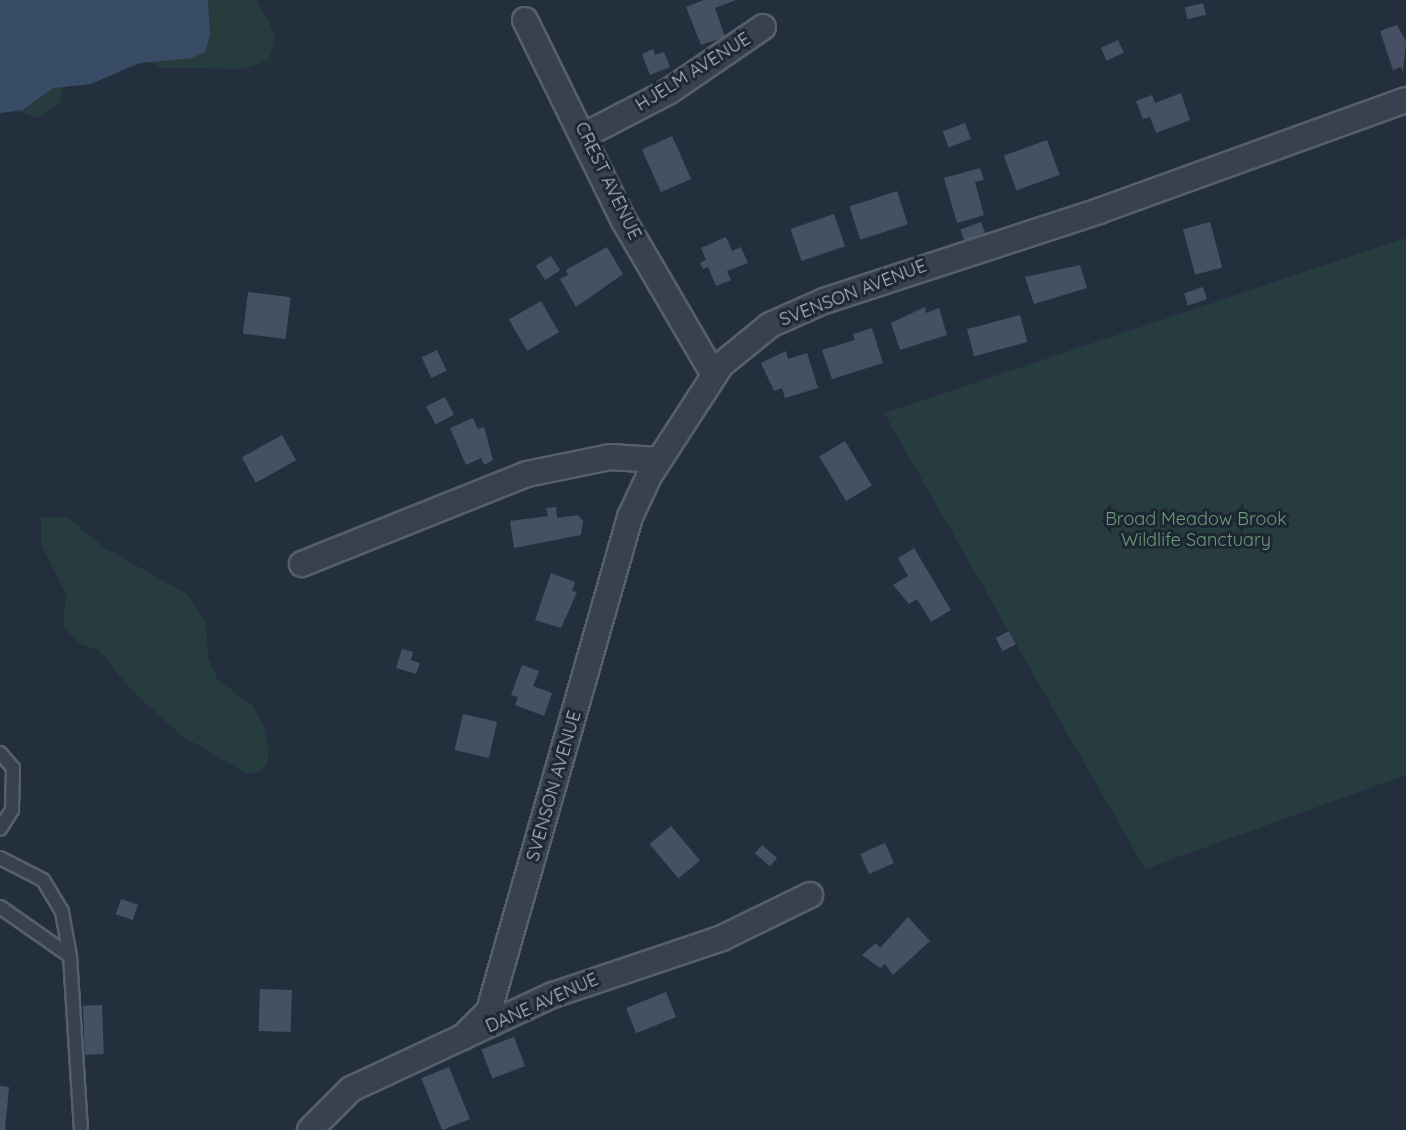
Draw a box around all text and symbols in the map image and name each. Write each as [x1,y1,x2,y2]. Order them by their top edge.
street label: HJELM AVENUE [632,28,754,116]
street label: CREST AVENUE [570,119,646,243]
street label: SVENSON AVENUE [776,255,930,331]
park label: Broad Meadow Brook Wildlife Sanctuary [1105,509,1287,552]
street label: SVENSON AVENUE [522,708,586,864]
street label: DANE AVENUE [482,969,602,1037]

